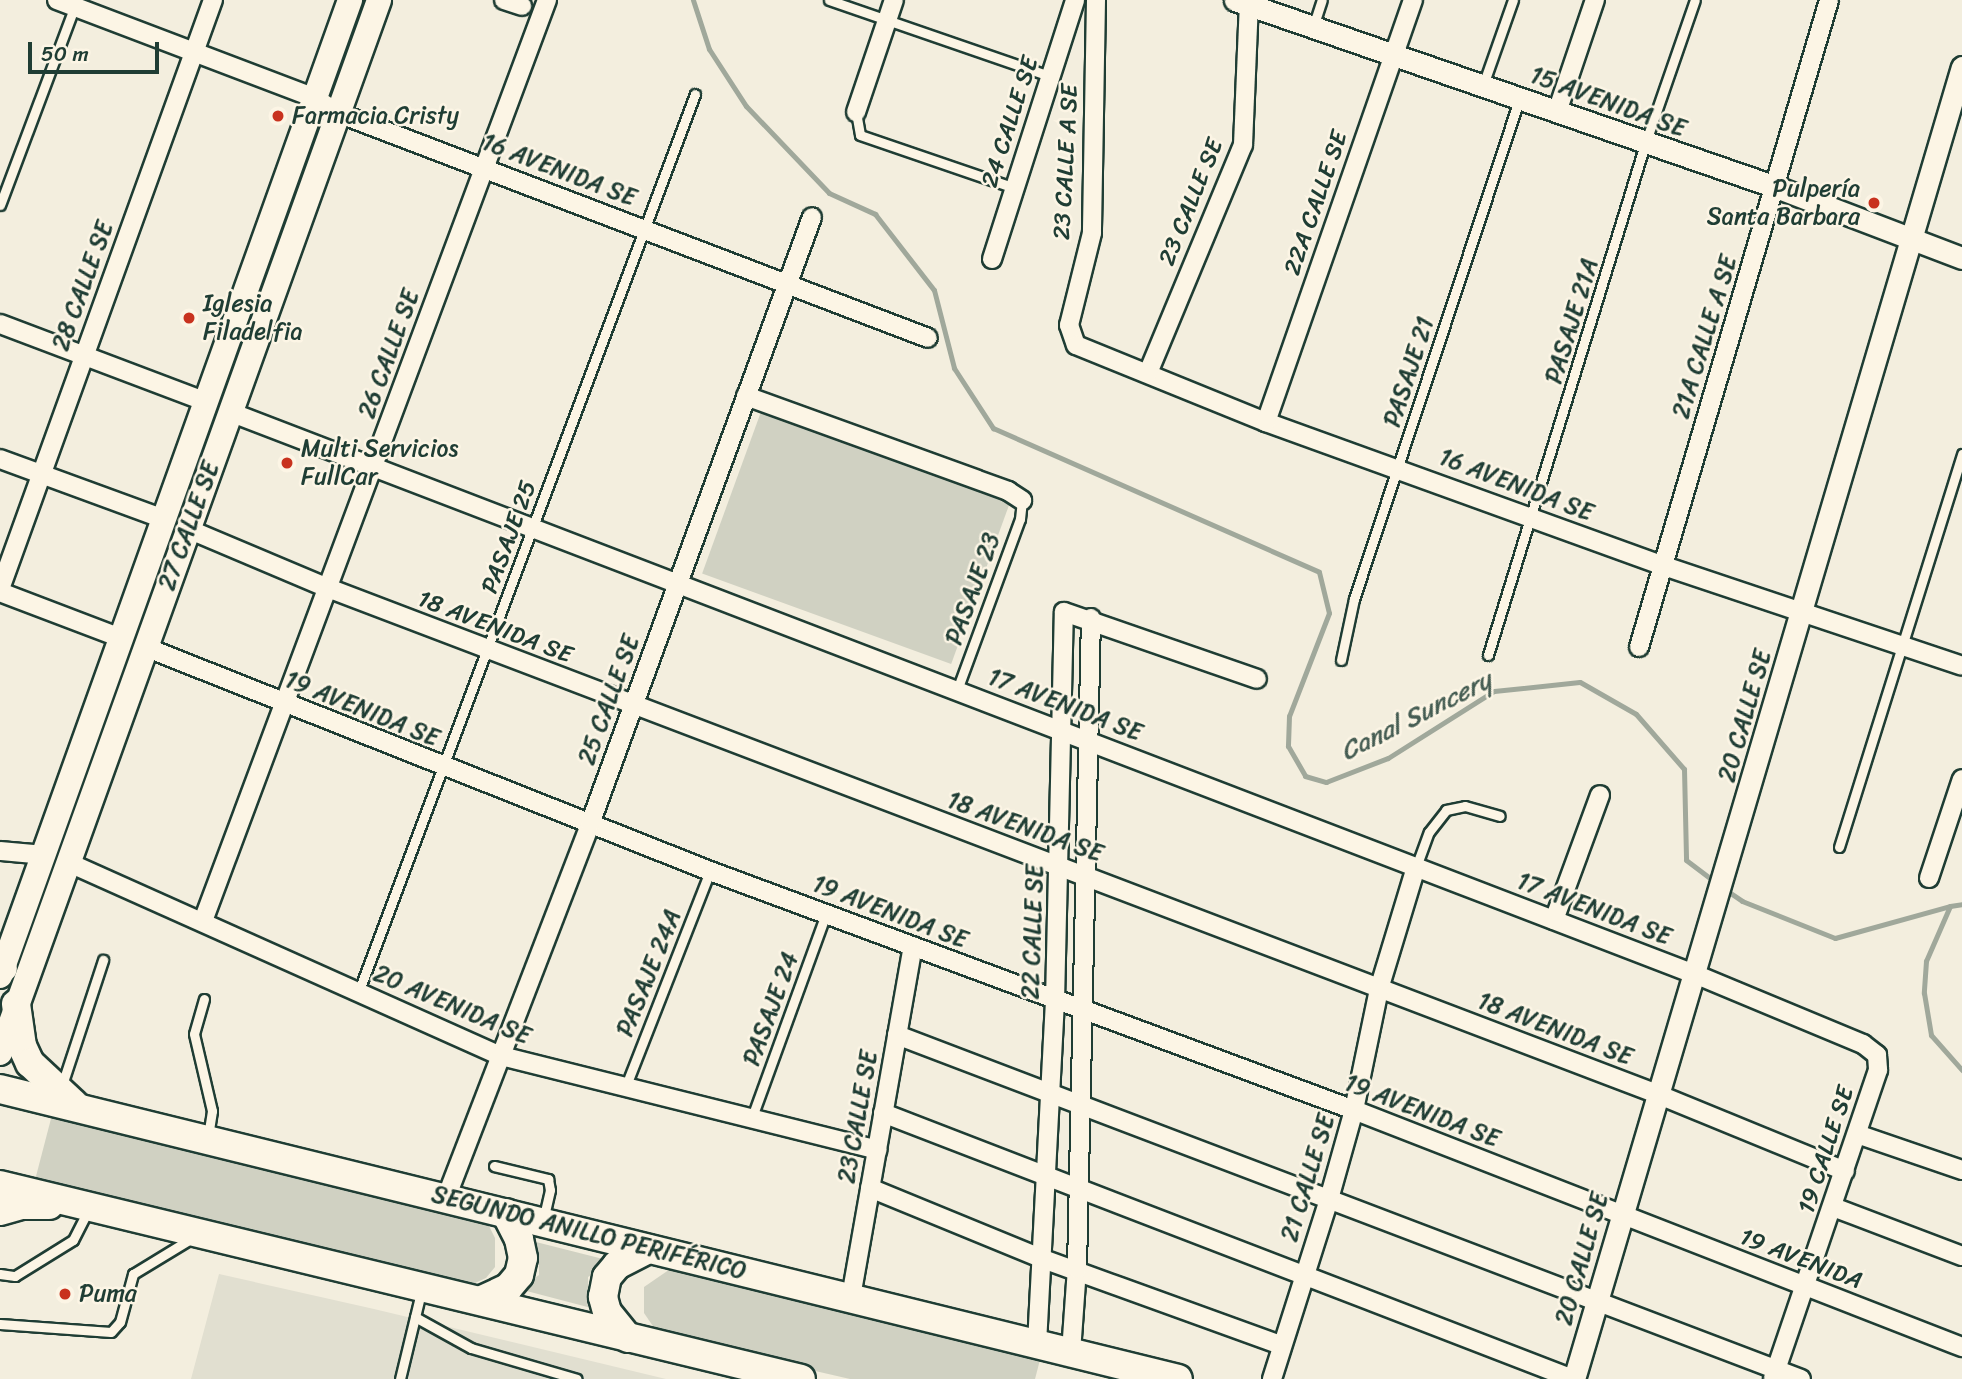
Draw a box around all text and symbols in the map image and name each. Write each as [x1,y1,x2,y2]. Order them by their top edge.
scale bar [32,28,163,72]
text: 50 m [41,35,89,73]
street label: 24 CALLE SE [975,53,1045,191]
street label: 15 AVENIDA SE [1526,61,1690,143]
street label: 23 CALLE A SE [1048,83,1084,241]
place label: Farmacia Cristy [292,102,459,130]
marker: Farmacia Cristy [270,108,286,124]
street label: 16 AVENIDA SE [478,127,640,213]
street label: 22A CALLE SE [1278,127,1354,279]
street label: 23 CALLE SE [1153,134,1229,270]
place label: Pulpería Santa Barbara [1707,175,1860,231]
marker: Pulpería Santa Barbara [1866,195,1882,211]
street label: 28 CALLE SE [46,217,120,355]
street label: 21A CALLE A SE [1667,252,1743,422]
street label: PASAJE 21A [1539,255,1605,387]
street label: 26 CALLE SE [352,286,426,422]
place label: Iglesia Filadelfia [203,290,302,346]
marker: Iglesia Filadelfia [181,310,197,326]
street label: PASAJE 21 [1378,313,1440,431]
place label: Multi Servicios FullCar [301,435,461,491]
street label: 16 AVENIDA SE [1435,442,1597,528]
marker: Multi Servicios FullCar [279,455,295,471]
street label: 27 CALLE SE [152,458,226,594]
street label: PASAJE 25 [475,477,543,597]
street label: PASAJE 23 [940,529,1006,649]
street label: 18 AVENIDA SE [414,584,576,670]
street label: 25 CALLE SE [572,631,646,769]
street label: 20 CALLE SE [1712,647,1778,785]
street label: 17 AVENIDA SE [984,662,1146,748]
street label: 19 AVENIDA SE [281,665,443,753]
water label: Canal Suncery [1335,665,1497,767]
street label: 18 AVENIDA SE [943,786,1107,868]
street label: 22 CALLE SE [1016,864,1050,1000]
street label: 17 AVENIDA SE [1513,866,1675,952]
street label: 19 AVENIDA SE [808,869,972,955]
street label: PASAJE 24A [611,905,687,1041]
street label: PASAJE 24 [737,948,805,1070]
street label: 20 AVENIDA SE [369,959,535,1051]
street label: 18 AVENIDA SE [1474,986,1636,1072]
street label: 23 CALLE SE [832,1048,884,1186]
street label: 19 AVENIDA SE [1340,1068,1504,1154]
street label: 19 CALLE SE [1792,1083,1860,1217]
street label: 21 CALLE SE [1275,1111,1341,1245]
street label: SEGUNDO ANILLO PERIFÉRICO [429,1180,749,1286]
street label: 20 CALLE SE [1549,1190,1615,1328]
street label: 19 AVENIDA [1736,1222,1866,1296]
place label: Puma [79,1280,137,1308]
marker: Puma [57,1286,73,1302]

